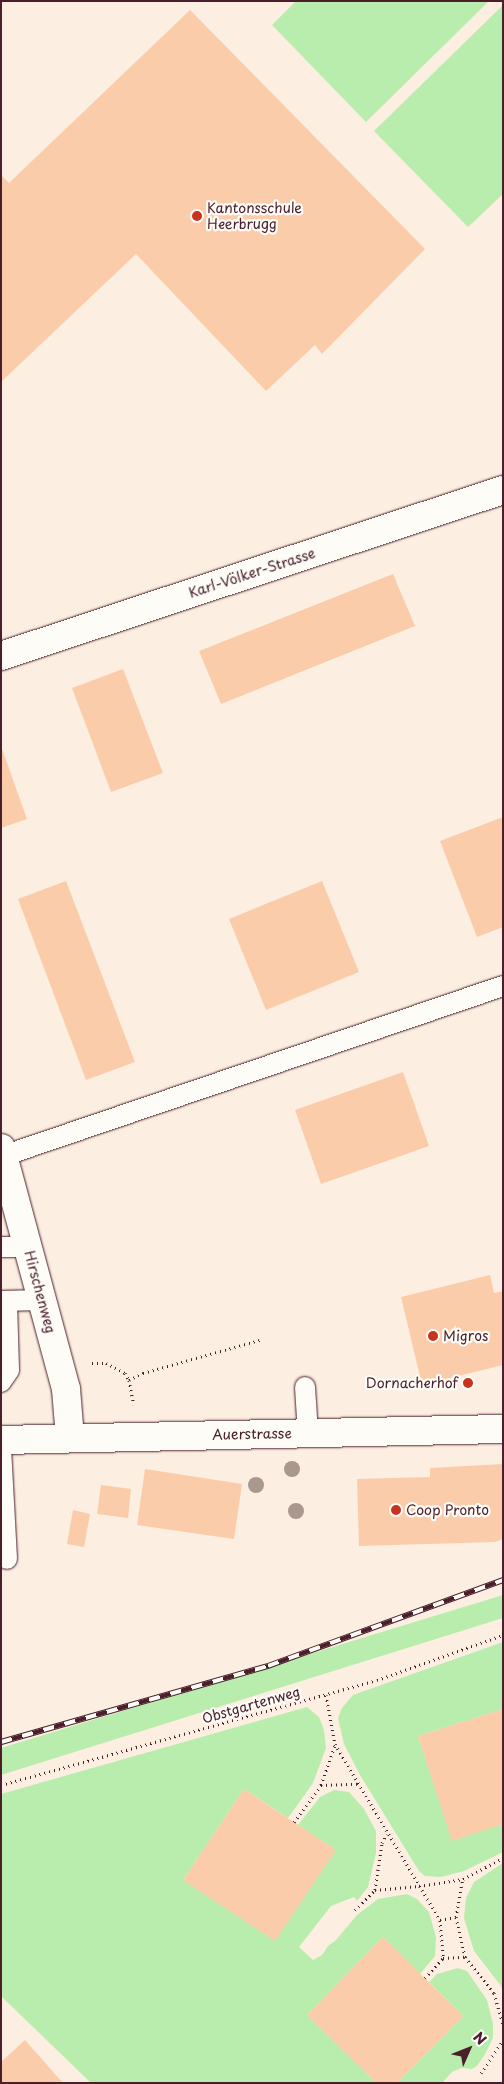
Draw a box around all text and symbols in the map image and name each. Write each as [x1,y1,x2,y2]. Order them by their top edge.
place label: Kantonsschule Heerbrugg [207,200,302,232]
marker: Kantonsschule Heerbrugg [191,210,203,222]
street label: Karl-Völker-Strasse [187,545,317,601]
street label: Hirschenweg [21,1249,59,1335]
place label: Migros [443,1328,488,1344]
marker: Migros [427,1330,439,1342]
place label: Dornacherhof [366,1375,458,1391]
marker: Dornacherhof [462,1377,474,1389]
street label: Auerstrasse [212,1425,292,1443]
place label: Coop Pronto [406,1502,489,1518]
marker: Coop Pronto [390,1504,402,1516]
street label: Obstgartenweg [200,1683,302,1727]
north arrow [444,2024,494,2074]
text: N [469,2027,492,2050]

